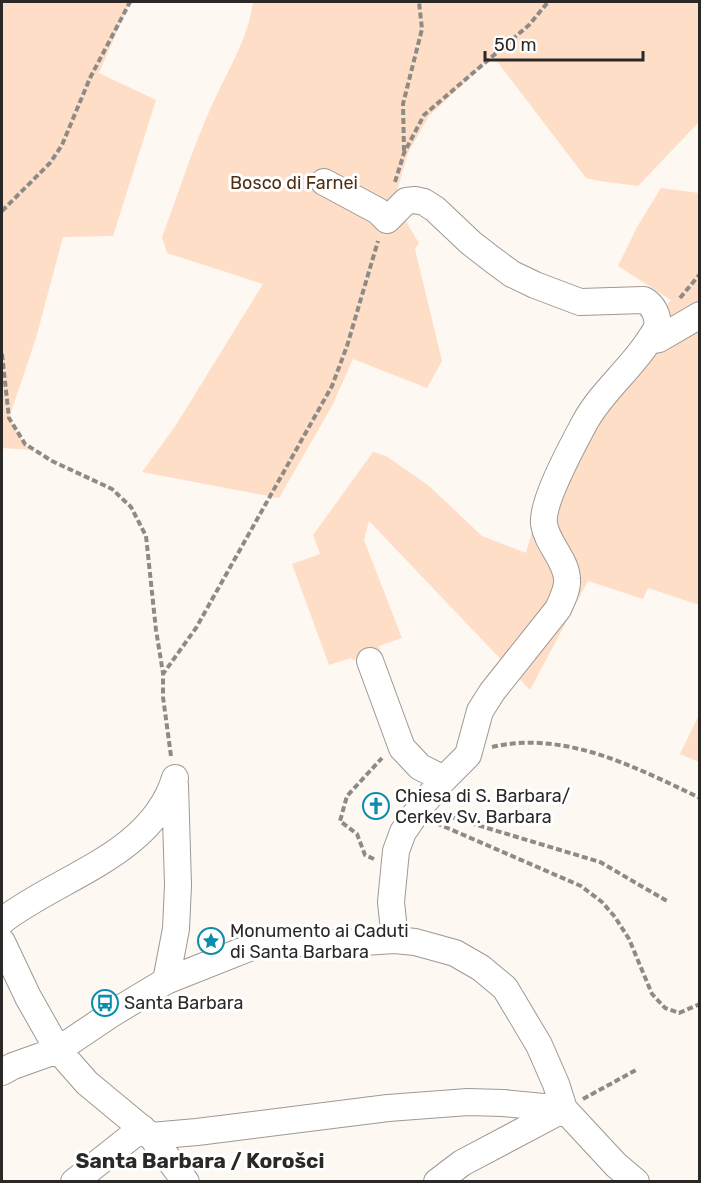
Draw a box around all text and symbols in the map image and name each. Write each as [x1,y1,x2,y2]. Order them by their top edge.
scale bar [485,24,642,62]
text: 50 m [494,34,537,56]
park label: Bosco di Farnei [230,172,358,194]
place label: Chiesa di S. Barbara/ Cerkev Sv. Barbara [395,785,571,828]
church icon: Chiesa di S. Barbara/ Cerkev Sv. Barbara [361,791,391,821]
place label: Monumento ai Caduti di Santa Barbara [230,920,409,963]
place icon: Monumento ai Caduti di Santa Barbara [196,926,226,956]
bus stop icon: Santa Barbara [90,988,120,1018]
place label: Santa Barbara [124,992,243,1014]
district label: Santa Barbara / Korošci [75,1148,325,1173]

